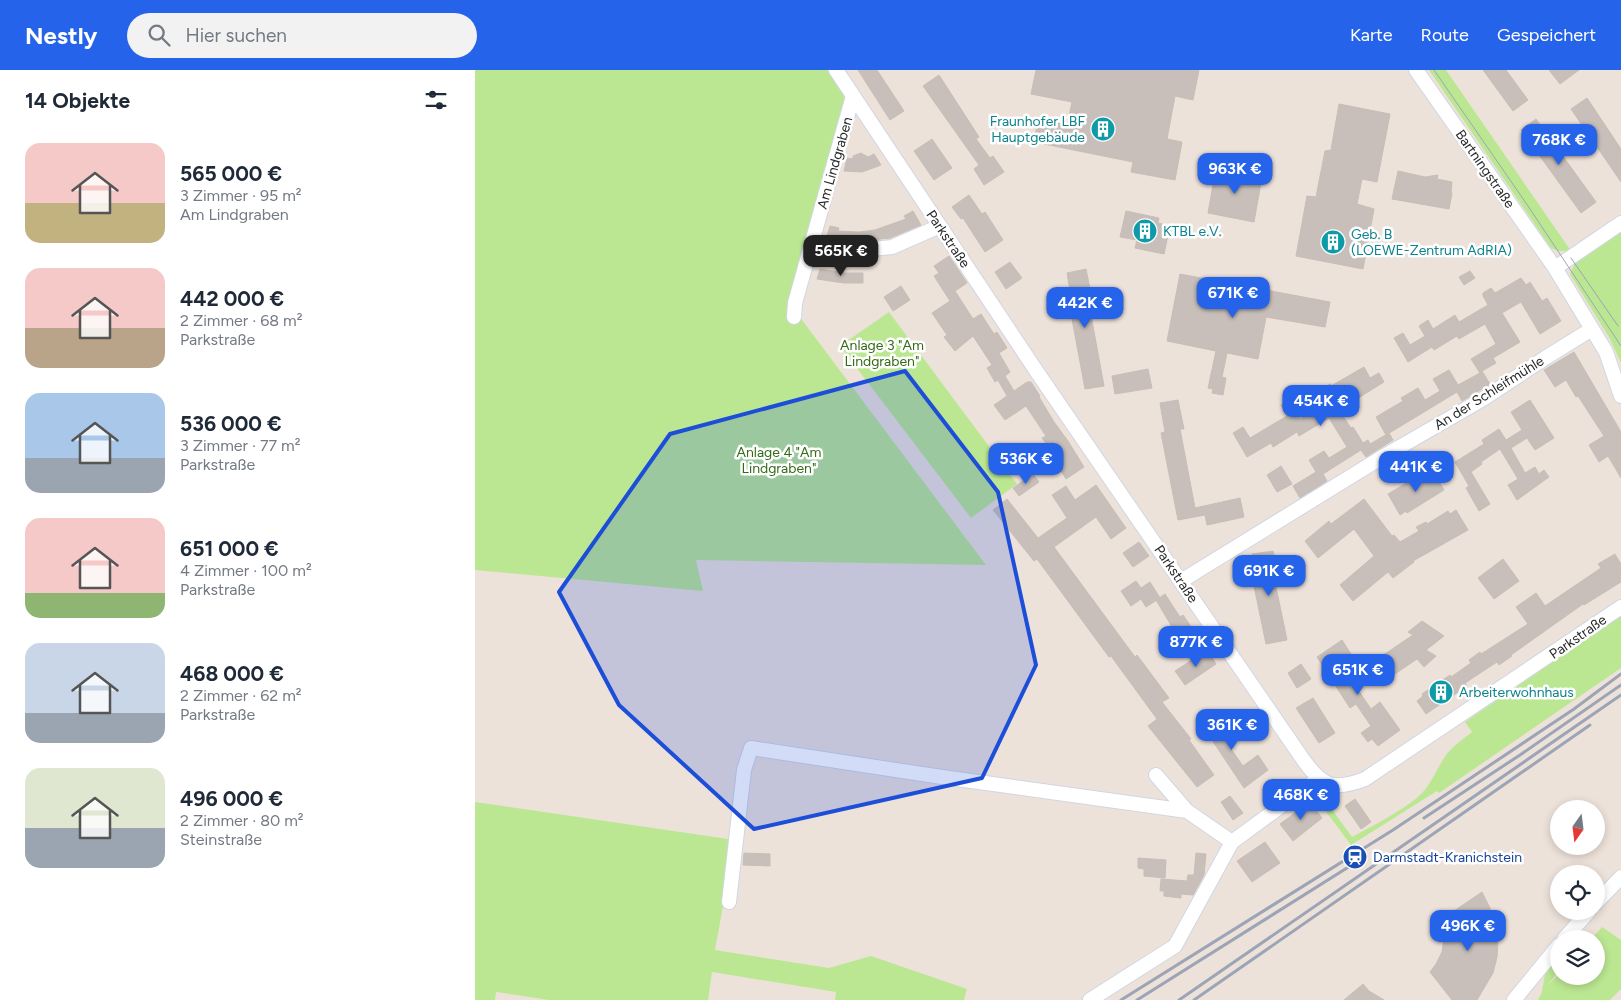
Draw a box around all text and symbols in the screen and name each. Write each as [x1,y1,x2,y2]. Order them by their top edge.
search box [127,13,477,58]
text: Nestly [25,21,97,50]
icon: search [145,21,173,49]
text: Hier suchen [185,24,287,47]
text: Karte [1350,24,1393,46]
text: Route [1421,24,1469,46]
text: Gespeichert [1497,24,1596,46]
icon: filters [422,86,450,114]
text: 14 Objekte [25,88,130,113]
place label: Fraunhofer LBF Hauptgebäude [990,113,1085,146]
street label: Am Lindgraben [814,115,856,211]
building icon: Fraunhofer LBF Hauptgebäude [1090,116,1116,142]
pin: 768K € [1518,124,1600,166]
street label: Bartningstraße [1452,126,1519,212]
text: 768K € [1532,130,1586,149]
pin: 963K € [1194,152,1276,195]
text: 963K € [1208,159,1262,178]
text: 565 000 € [180,161,282,186]
icon: home [65,163,125,223]
text: 3 Zimmer · 95 m² [180,186,302,205]
text: Am Lindgraben [180,205,289,224]
street label: Parkstraße [923,207,974,271]
building icon: KTBL e.V. [1132,218,1158,244]
place label: KTBL e.V. [1163,223,1222,240]
place label: Geb. B (LOEWE-Zentrum AdRIA) [1351,226,1512,259]
building icon: Geb. B (LOEWE-Zentrum AdRIA) [1320,229,1346,255]
pin: 565K € [800,234,882,277]
text: 565K € [814,241,868,260]
pin: 671K € [1192,276,1274,319]
text: 671K € [1208,283,1258,302]
text: 442 000 € [180,286,284,311]
pin: 442K € [1044,286,1126,329]
icon: home [65,288,125,348]
text: 442K € [1057,293,1113,312]
text: 2 Zimmer · 68 m² [180,311,302,330]
text: Parkstraße [180,330,255,349]
park label: Anlage 3 "Am Lindgraben" [840,337,924,370]
street label: An der Schleifmühle [1431,352,1547,434]
pin: 454K € [1280,384,1362,427]
text: 454K € [1293,391,1349,410]
text: 536 000 € [180,411,281,436]
icon: home [65,413,125,473]
text: 3 Zimmer · 77 m² [180,436,301,455]
pin: 536K € [985,442,1067,485]
park label: Anlage 4 "Am Lindgraben" [737,444,822,477]
text: 536K € [999,449,1053,468]
pin: 441K € [1375,450,1457,493]
text: Parkstraße [180,455,255,474]
text: 441K € [1390,457,1442,476]
text: 651 000 € [180,536,279,561]
icon: home [65,538,125,598]
street label: Parkstraße [1151,542,1202,606]
pin: 691K € [1228,554,1310,597]
text: 4 Zimmer · 100 m² [180,561,312,580]
text: 691K € [1244,561,1294,580]
text: Parkstraße [180,580,255,599]
street label: Parkstraße [1546,611,1610,663]
pin: 877K € [1155,626,1237,668]
text: 877K € [1169,632,1223,651]
pin: 651K € [1317,654,1399,696]
text: 651K € [1333,660,1383,679]
text: 468 000 € [180,661,284,686]
icon: home [65,663,125,723]
building icon: Arbeiterwohnhaus [1428,679,1454,705]
place label: Arbeiterwohnhaus [1459,684,1574,701]
text: 2 Zimmer · 62 m² [180,686,302,705]
text: Parkstraße [180,705,255,724]
pin: 361K € [1191,708,1273,751]
text: 361K € [1207,715,1257,734]
pin: 468K € [1260,778,1342,821]
text: 468K € [1274,785,1328,804]
text: 496 000 € [180,786,283,811]
icon: home [65,788,125,848]
north arrow [1550,800,1605,855]
map controls [1550,800,1605,985]
text: 2 Zimmer · 80 m² [180,811,304,830]
text: Steinstraße [180,830,262,849]
station icon: Darmstadt-Kranichstein [1342,844,1368,870]
place label: Darmstadt-Kranichstein [1373,849,1522,866]
button: locate [1550,865,1605,920]
pin: 496K € [1427,910,1509,952]
text: 496K € [1441,916,1495,935]
button: layers [1550,930,1605,985]

